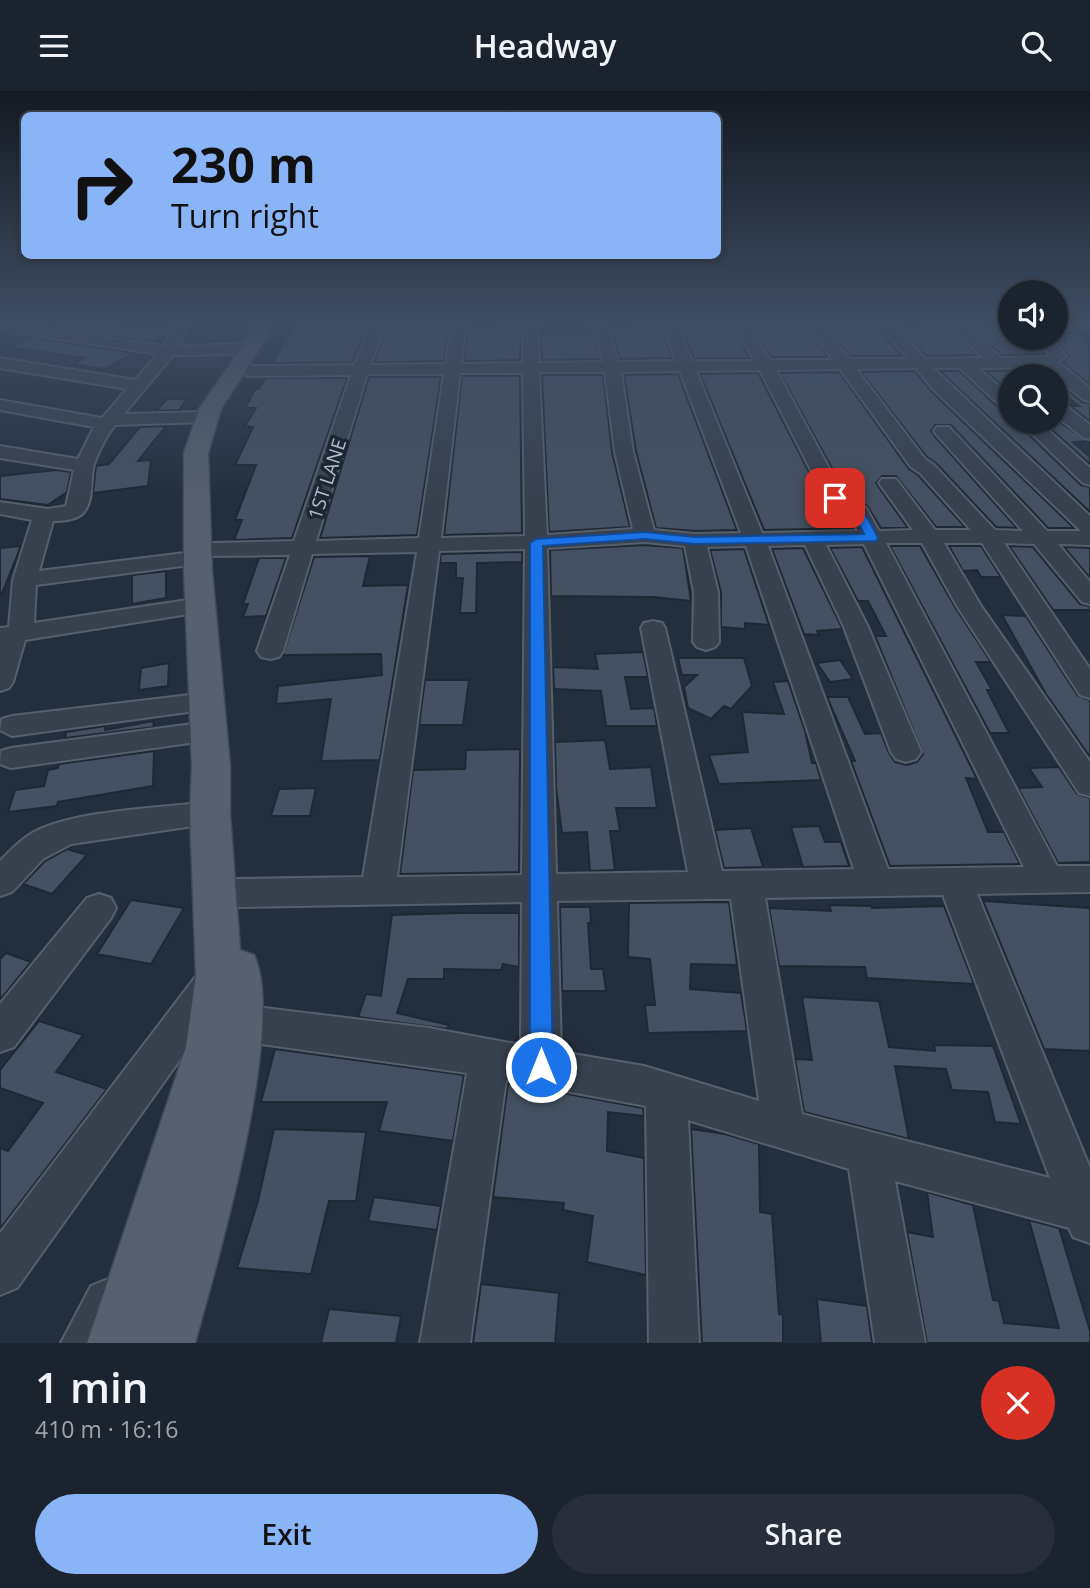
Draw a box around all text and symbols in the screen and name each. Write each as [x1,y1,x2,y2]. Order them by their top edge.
text: Headway [474,24,616,67]
icon: menu [35,27,73,65]
icon: search [1017,27,1055,65]
text: 230 m [171,131,316,197]
icon: right [56,140,147,231]
text: Turn right [171,194,319,237]
map controls [998,280,1068,434]
button: sound [998,280,1068,350]
button: search [998,364,1068,434]
street label: 1ST LANE [302,435,352,523]
pin [805,468,865,528]
icon: arrive [816,479,854,517]
position arrow [504,1030,578,1104]
text: 1 min [35,1358,148,1415]
button: close [981,1366,1055,1440]
text: 410 m · 16:16 [35,1413,178,1445]
button: Exit [35,1494,538,1574]
button: Share [552,1494,1055,1574]

